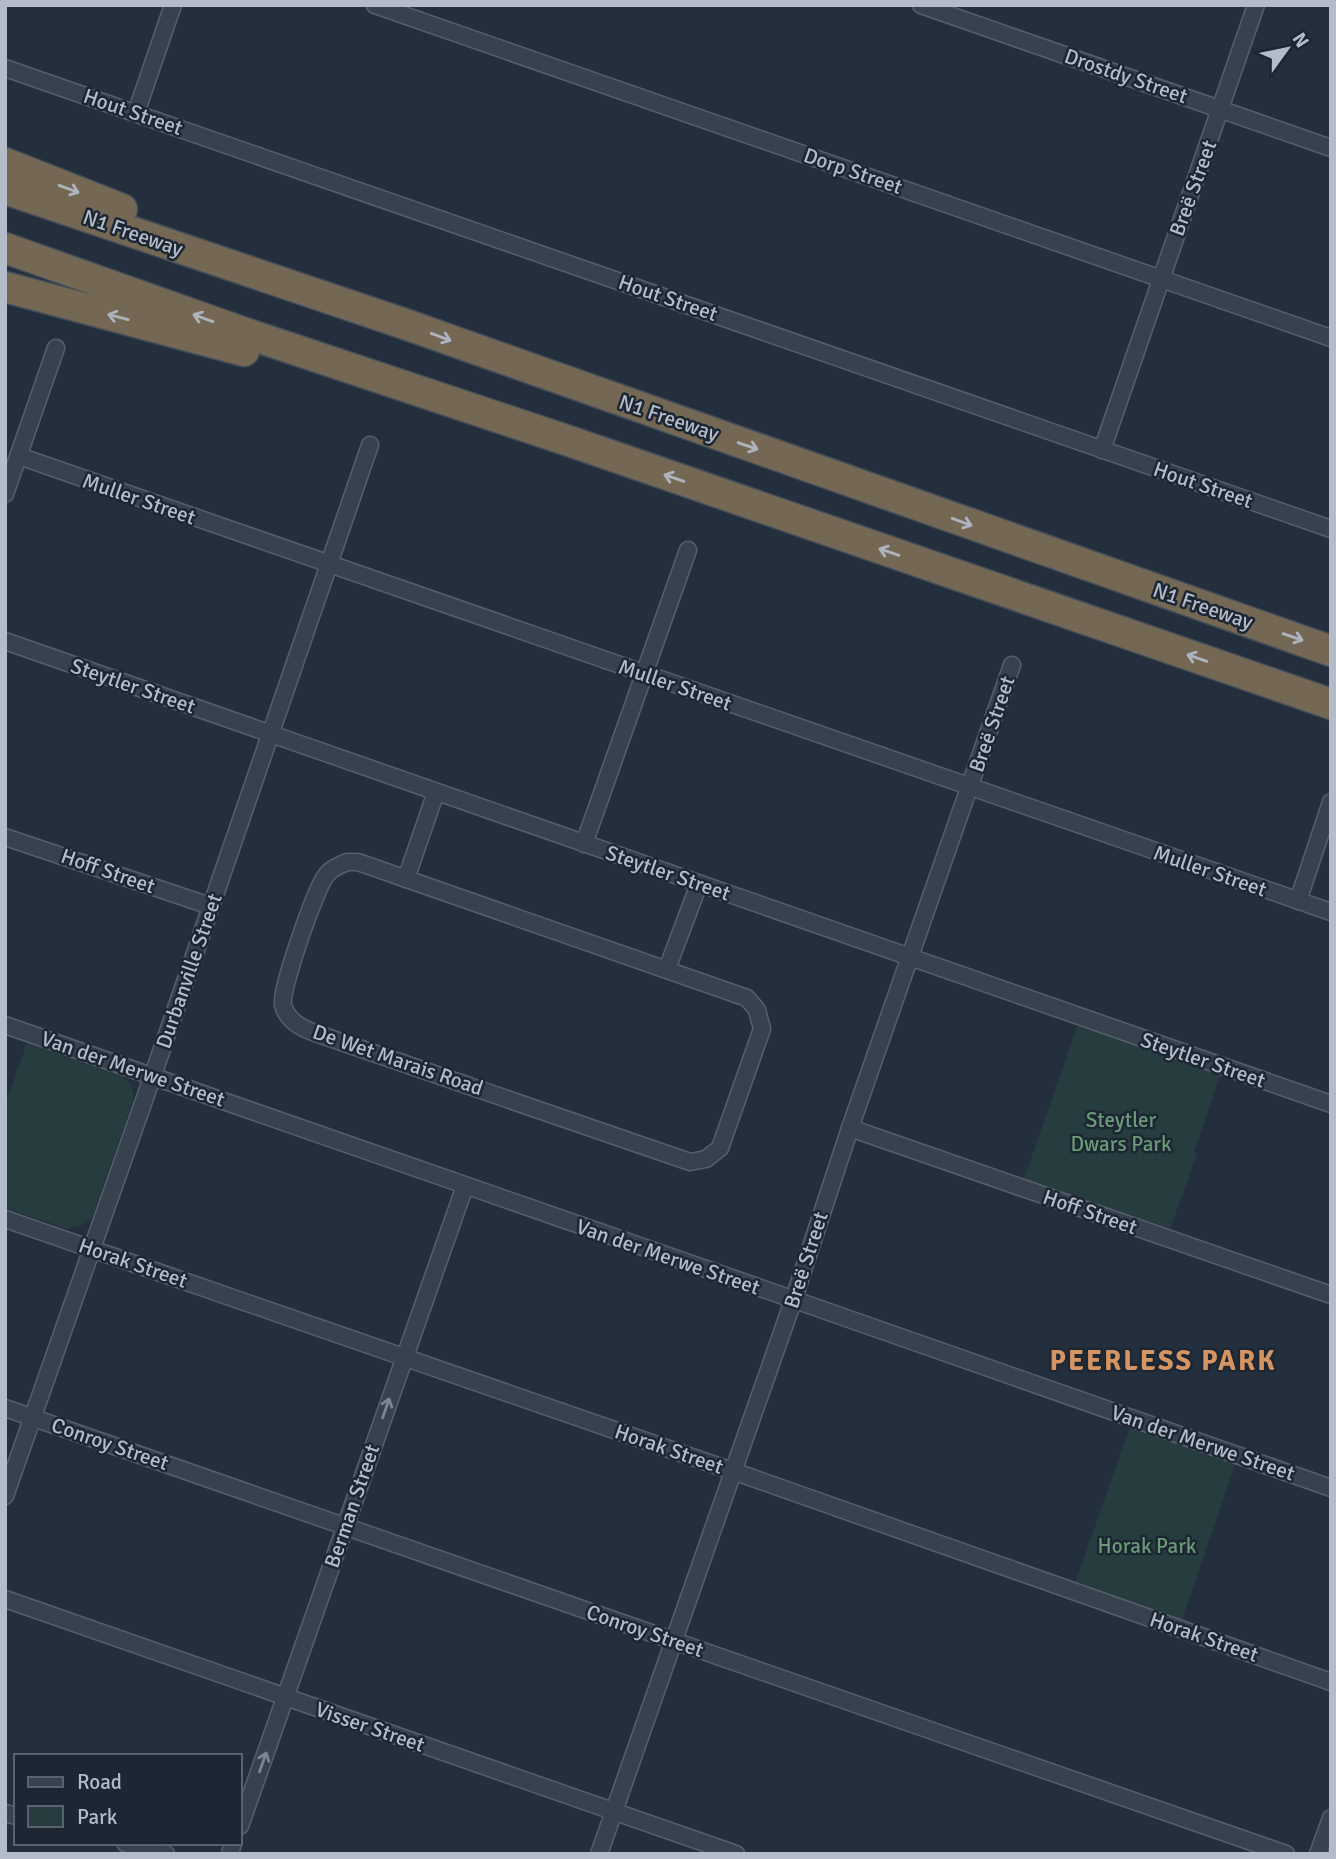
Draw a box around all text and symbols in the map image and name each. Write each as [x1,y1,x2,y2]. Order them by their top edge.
north arrow [1252,14,1322,84]
text: N [1287,28,1314,52]
street label: Drostdy Street [1061,43,1191,109]
street label: Hout Street [80,83,186,141]
street label: Breë Street [1164,137,1222,239]
street label: Dorp Street [800,142,906,200]
one-way arrow [57,183,79,196]
street label: N1 Freeway [80,204,187,262]
street label: Hout Street [615,269,721,327]
one-way arrow [107,310,129,323]
one-way arrow [193,310,215,323]
one-way arrow [430,332,452,344]
street label: N1 Freeway [616,389,723,447]
one-way arrow [736,441,758,453]
street label: Hout Street [1150,456,1256,514]
street label: Muller Street [79,468,199,530]
one-way arrow [663,471,685,484]
one-way arrow [951,517,973,529]
one-way arrow [878,545,900,557]
street label: N1 Freeway [1150,577,1257,635]
one-way arrow [1281,632,1303,644]
one-way arrow [1186,651,1208,663]
street label: Steytler Street [67,653,199,719]
street label: Muller Street [615,654,735,716]
street label: Breë Street [963,672,1021,776]
street label: Steytler Street [602,840,734,906]
street label: Muller Street [1150,840,1270,902]
street label: Hoff Street [58,843,158,899]
street label: Durbanville Street [150,890,228,1052]
street label: De Wet Marais Road [309,1019,487,1101]
street label: Van der Merwe Street [38,1025,228,1113]
street label: Steytler Street [1137,1027,1269,1093]
park label: Steytler Dwars Park [1070,1107,1172,1157]
street label: Hoff Street [1040,1184,1140,1240]
street label: Breë Street [778,1208,834,1312]
street label: Van der Merwe Street [573,1213,763,1301]
street label: Horak Street [75,1232,191,1294]
district label: PEERLESS PARK [1049,1344,1277,1378]
one-way arrow [381,1397,393,1419]
street label: Van der Merwe Street [1108,1399,1298,1487]
street label: Conroy Street [48,1412,172,1476]
street label: Horak Street [611,1418,727,1480]
street label: Berman Street [319,1441,385,1571]
park label: Horak Park [1098,1533,1197,1559]
street label: Conroy Street [583,1599,707,1663]
street label: Horak Street [1146,1606,1262,1668]
street label: Visser Street [312,1696,428,1758]
one-way arrow [258,1751,270,1773]
legend [14,1754,242,1845]
text: Road [77,1769,122,1795]
text: Park [77,1804,118,1830]

